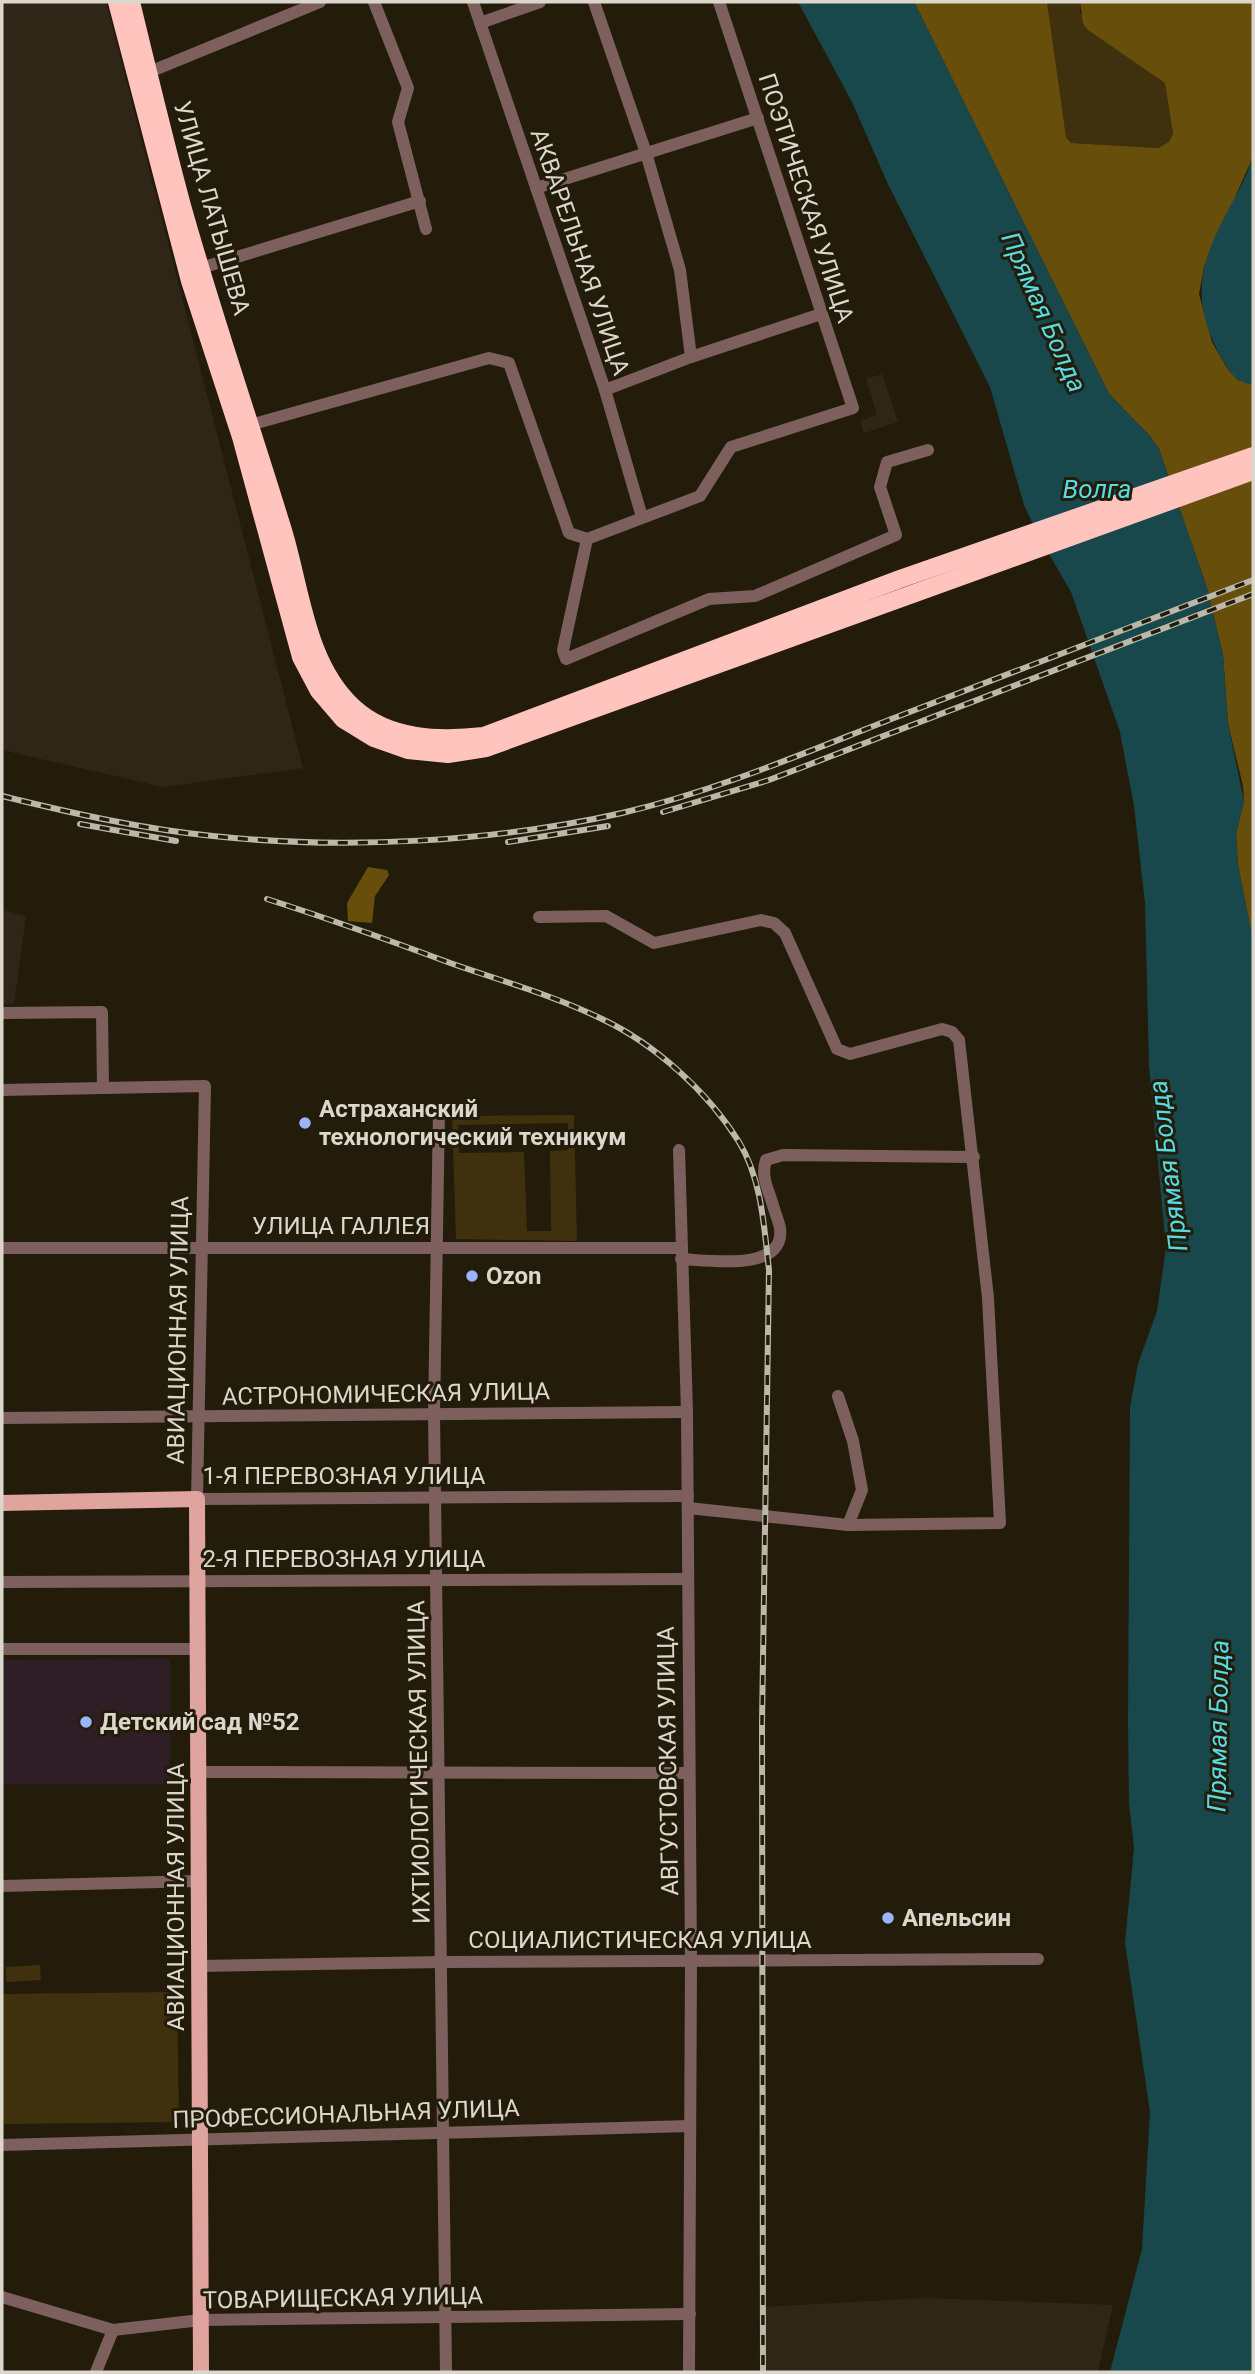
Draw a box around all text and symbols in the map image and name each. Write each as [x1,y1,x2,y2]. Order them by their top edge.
street label: ПОЭТИЧЕСКАЯ УЛИЦА [752,70,860,327]
street label: УЛИЦА ЛАТЫШЕВА [168,98,256,319]
street label: АКВАРЕЛЬНАЯ УЛИЦА [525,125,635,379]
water label: Прямая Болда [995,227,1093,397]
water label: Волга [1063,474,1131,504]
water label: Прямая Болда [1143,1079,1193,1253]
place label: Астраханский технологический техникум [319,1095,626,1151]
marker: Астраханский технологический техникум [297,1115,313,1131]
street label: АВИАЦИОННАЯ УЛИЦА [162,1195,194,1464]
street label: УЛИЦА ГАЛЛЕЯ [252,1212,430,1240]
place label: Ozon [486,1262,542,1290]
marker: Ozon [464,1268,480,1284]
street label: АСТРОНОМИЧЕСКАЯ УЛИЦА [222,1377,551,1411]
street label: 1-Я ПЕРЕВОЗНАЯ УЛИЦА [203,1462,486,1490]
street label: 2-Я ПЕРЕВОЗНАЯ УЛИЦА [203,1545,486,1573]
street label: ИХТИОЛОГИЧЕСКАЯ УЛИЦА [402,1600,436,1924]
street label: АВГУСТОВСКАЯ УЛИЦА [652,1626,684,1896]
water label: Прямая Болда [1201,1640,1235,1812]
place label: Детский сад №52 [100,1708,300,1736]
marker: Детский сад №52 [78,1714,94,1730]
street label: АВИАЦИОННАЯ УЛИЦА [162,1763,190,2031]
place label: Апельсин [902,1904,1011,1932]
marker: Апельсин [880,1910,896,1926]
street label: СОЦИАЛИСТИЧЕСКАЯ УЛИЦА [468,1926,812,1954]
street label: ПРОФЕССИОНАЛЬНАЯ УЛИЦА [172,2094,520,2134]
street label: ТОВАРИЩЕСКАЯ УЛИЦА [203,2282,484,2314]

